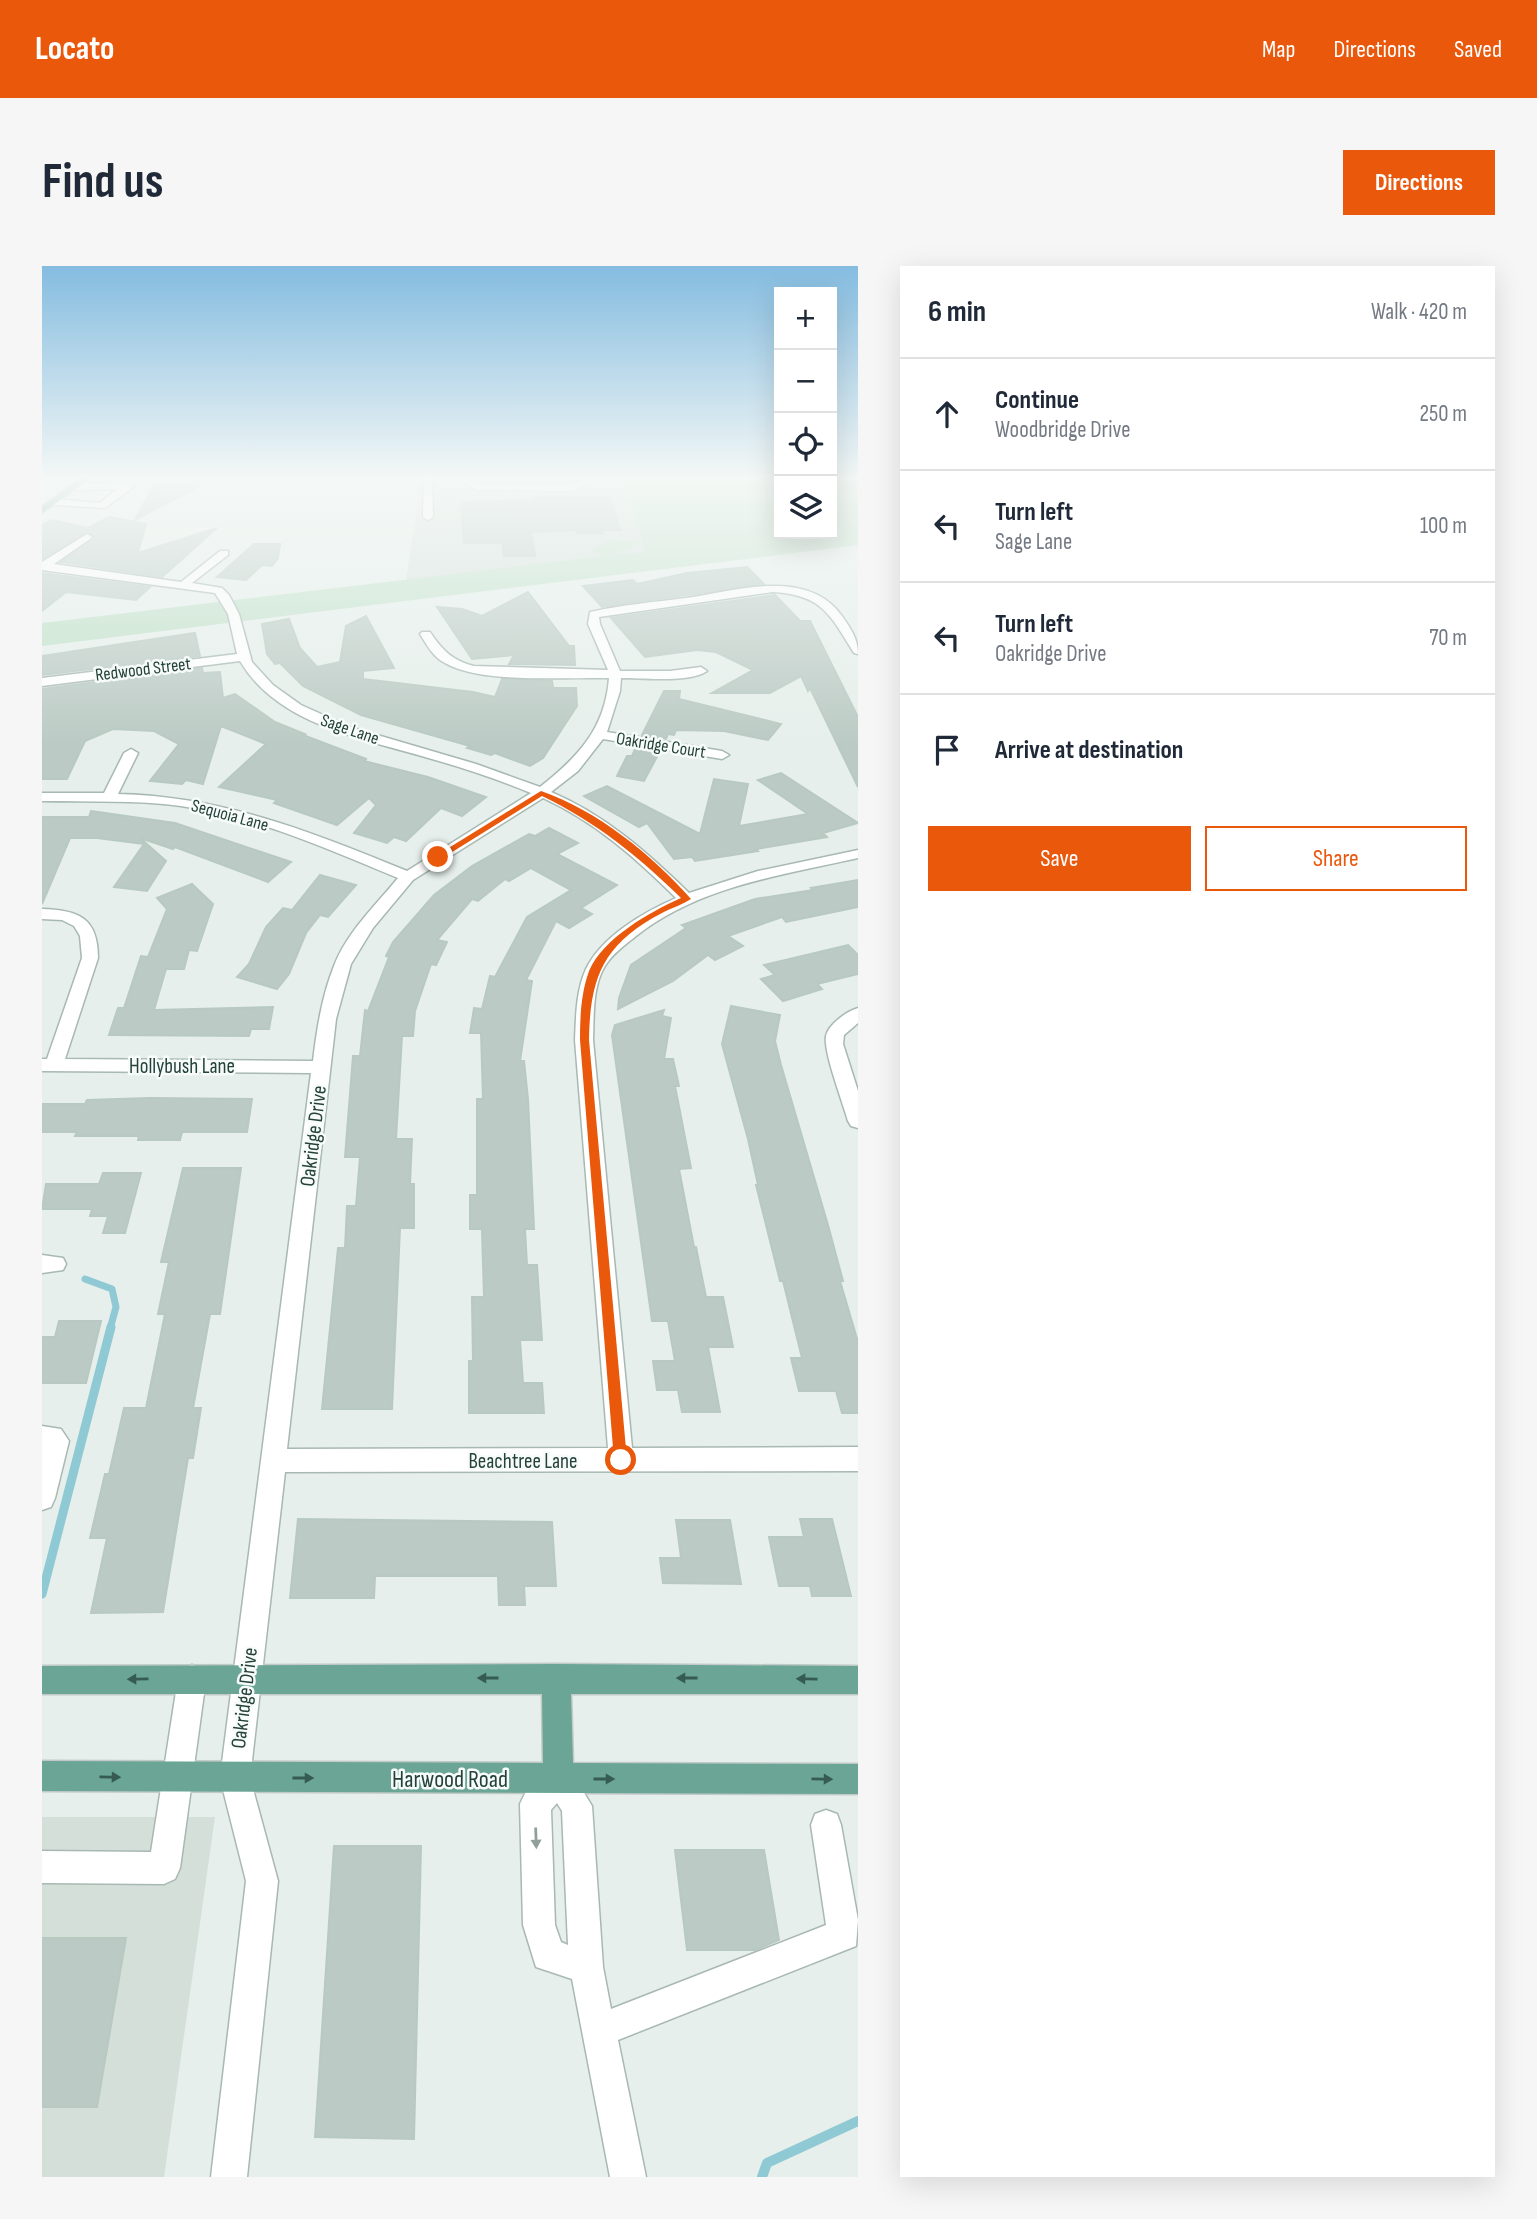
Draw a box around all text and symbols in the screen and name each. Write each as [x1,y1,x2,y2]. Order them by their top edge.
text: Locato [35,29,114,69]
text: Map [1262,35,1295,64]
text: Directions [1333,35,1416,64]
text: Saved [1454,35,1502,64]
button: Directions [1343,150,1495,215]
text: Find us [42,153,164,212]
map controls [774,287,837,539]
button: + [774,287,837,350]
text: 6 min [928,294,986,330]
text: Walk · 420 m [1371,298,1467,326]
button: − [774,350,837,413]
text: Continue [995,385,1079,416]
icon: ahead [928,395,966,433]
text: 250 m [1420,400,1467,428]
button: locate [774,413,837,476]
text: Woodbridge Drive [995,416,1130,444]
button: layers [774,476,837,539]
text: Turn left [995,497,1073,528]
icon: left [928,507,966,545]
text: 100 m [1420,512,1467,540]
text: Sage Lane [995,528,1072,556]
text: Turn left [995,609,1073,640]
icon: left [928,619,966,657]
text: 70 m [1429,624,1467,652]
text: Oakridge Drive [995,640,1106,668]
street label: Redwood Street [94,653,193,686]
street label: Sage Lane [318,710,382,749]
street label: Oakridge Court [615,728,708,763]
icon: arrive [928,731,966,769]
text: Arrive at destination [995,735,1183,766]
street label: Sequoia Lane [189,795,271,836]
button: Save [928,826,1191,891]
button: Share [1205,826,1467,891]
route end [422,841,453,872]
street label: Hollybush Lane [129,1054,235,1079]
street label: Oakridge Drive [295,1084,332,1188]
route start [605,1444,636,1475]
street label: Beachtree Lane [468,1449,578,1474]
street label: Oakridge Drive [226,1646,263,1750]
one-way arrow [477,1672,499,1684]
one-way arrow [676,1672,698,1684]
one-way arrow [796,1673,818,1685]
one-way arrow [127,1674,149,1685]
street label: Harwood Road [392,1765,508,1794]
one-way arrow [99,1771,121,1782]
one-way arrow [292,1772,314,1784]
one-way arrow [593,1773,615,1785]
one-way arrow [812,1773,834,1784]
one-way arrow [530,1828,541,1850]

